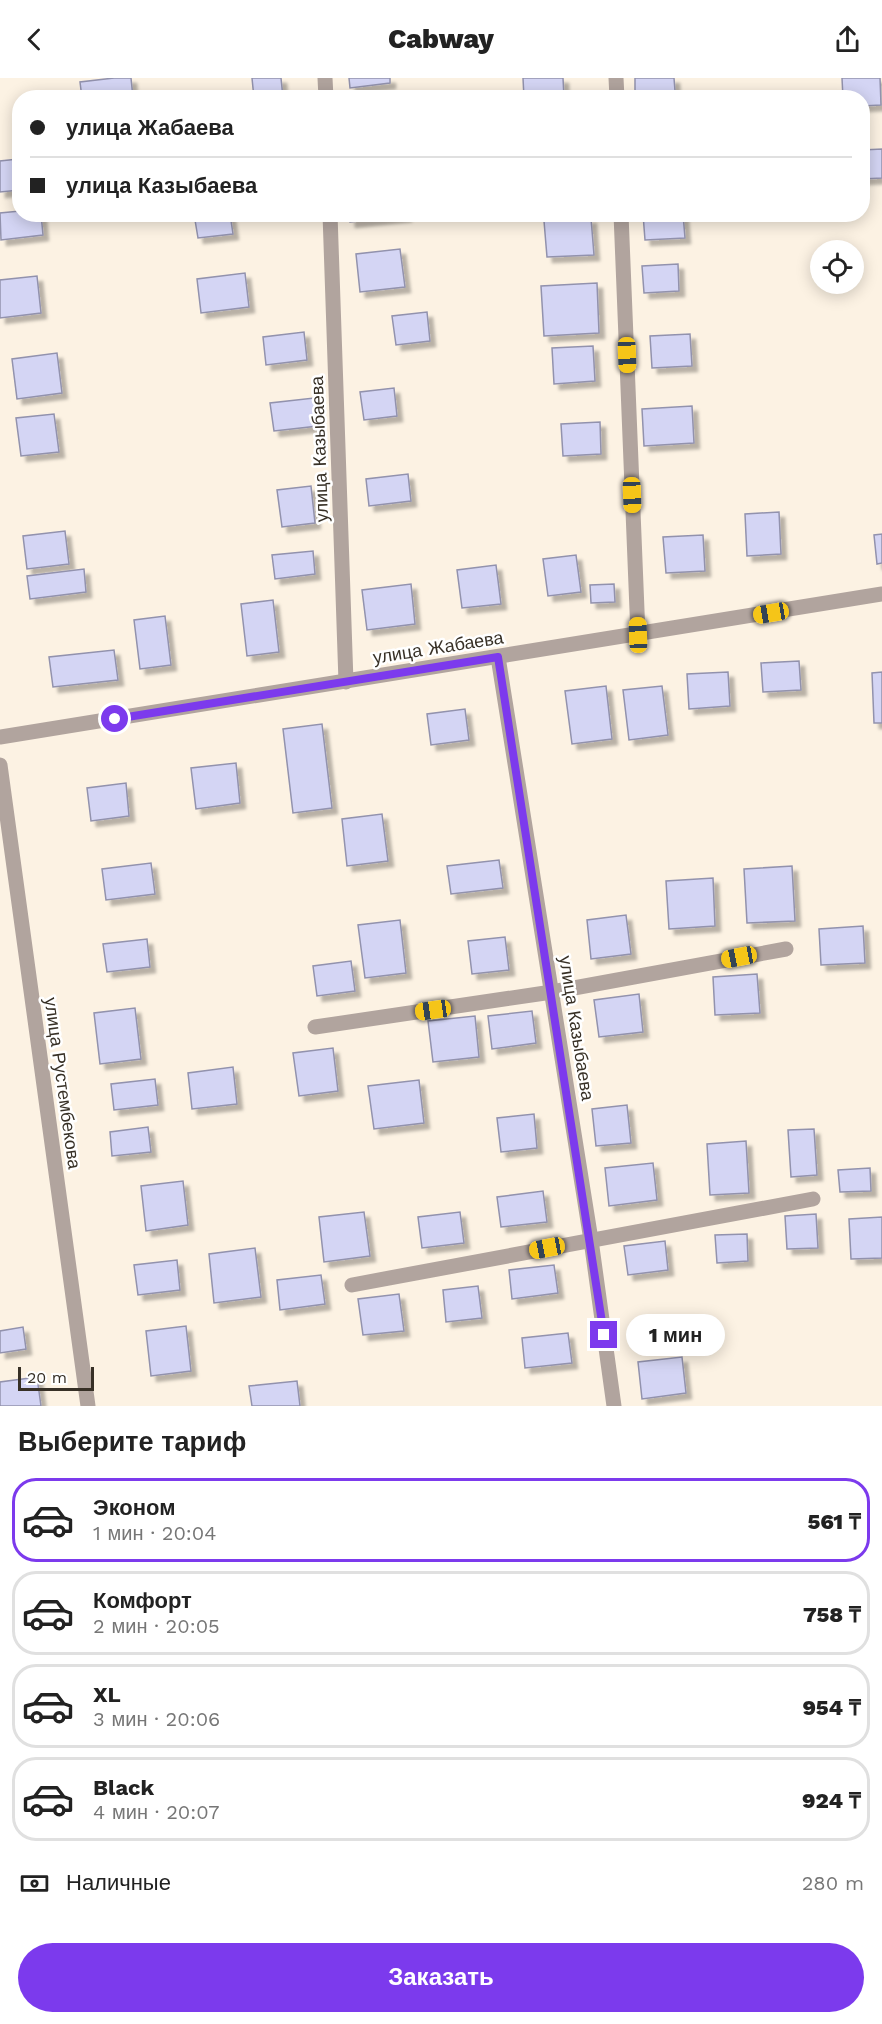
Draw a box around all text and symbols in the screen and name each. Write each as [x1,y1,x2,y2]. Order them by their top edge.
icon: back [18,23,51,56]
text: Cabway [388,23,494,55]
icon: share [831,23,864,56]
text: улица Жабаева [66,115,234,140]
text: улица Казыбаева [66,173,257,198]
map controls [810,240,864,294]
button: locate [810,240,864,294]
car [617,337,637,373]
street label: улица Казыбаева [306,374,332,523]
car [622,477,642,513]
car [752,601,790,625]
car [628,617,648,653]
street label: улица Жабаева [371,626,506,668]
route start [101,705,128,732]
car [720,945,758,969]
street label: улица Казыбаева [555,954,599,1103]
street label: улица Рустембекова [41,996,86,1171]
car [414,999,452,1021]
car [528,1236,566,1260]
callout: 1 мин [625,1314,724,1356]
route end [590,1321,617,1348]
text: 1 мин [649,1323,702,1347]
scale bar [18,1364,94,1392]
text: 20 m [27,1368,67,1387]
text: Выберите тариф [18,1426,246,1458]
icon: car [21,1493,75,1547]
text: Эконом [93,1495,176,1520]
text: 561 ₸ [807,1509,861,1534]
text: 1 мин · 20:04 [93,1521,216,1545]
icon: car [21,1586,75,1640]
text: Комфорт [93,1588,192,1613]
text: 758 ₸ [803,1602,861,1627]
text: 2 мин · 20:05 [93,1614,220,1638]
icon: car [21,1679,75,1733]
text: XL [93,1682,121,1707]
text: 954 ₸ [802,1695,861,1720]
text: 3 мин · 20:06 [93,1707,220,1731]
icon: car [21,1772,75,1826]
text: Black [93,1775,154,1800]
text: 924 ₸ [802,1788,861,1813]
text: 4 мин · 20:07 [93,1800,219,1824]
icon: cash [18,1867,51,1900]
text: Наличные [66,1870,171,1895]
text: 280 m [802,1871,864,1895]
button: Заказать [18,1943,864,2012]

